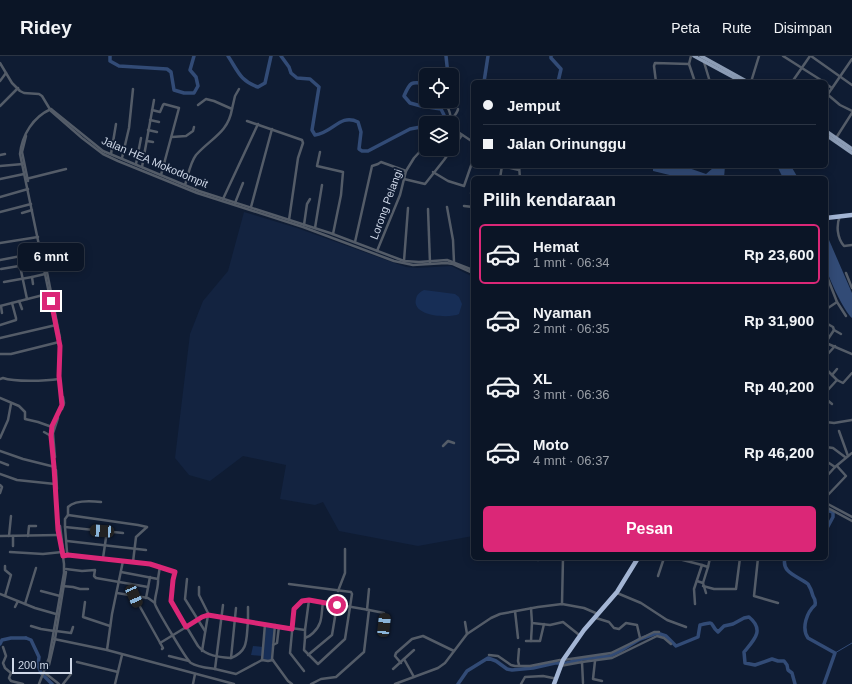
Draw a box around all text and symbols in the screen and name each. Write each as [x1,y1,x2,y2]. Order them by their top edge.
text: Ridey [20,17,72,38]
text: Peta [671,20,700,36]
text: Rute [722,20,752,36]
text: Disimpan [774,20,832,36]
map controls [419,68,459,156]
button: locate [419,68,459,108]
text: Jemput [507,97,560,114]
button: layers [419,116,459,156]
street label: Jalan HEA Mokodompit [100,134,210,190]
text: Jalan Orinunggu [507,135,626,152]
street label: Lorong Pelangi [368,167,404,241]
text: Pilih kendaraan [483,190,616,210]
icon: car [485,236,521,272]
text: Hemat [533,238,579,255]
callout: 6 mnt [18,243,84,271]
text: Rp 23,600 [744,246,814,263]
text: 6 mnt [34,249,68,264]
text: 1 mnt · 06:34 [533,255,610,270]
route end [42,292,60,310]
icon: car [485,302,521,338]
text: Nyaman [533,304,591,321]
text: Rp 31,900 [744,312,814,329]
text: 2 mnt · 06:35 [533,321,610,336]
icon: car [485,368,521,404]
text: XL [533,370,552,387]
text: Rp 40,200 [744,378,814,395]
text: 3 mnt · 06:36 [533,387,610,402]
icon: car [485,434,521,470]
text: Moto [533,436,569,453]
text: Rp 46,200 [744,444,814,461]
text: 4 mnt · 06:37 [533,453,610,468]
button: Pesan [483,506,816,552]
car [90,524,114,538]
car [124,583,144,609]
route start [328,596,346,614]
car [377,612,391,638]
scale bar [12,656,72,675]
text: 200 m [18,659,49,671]

